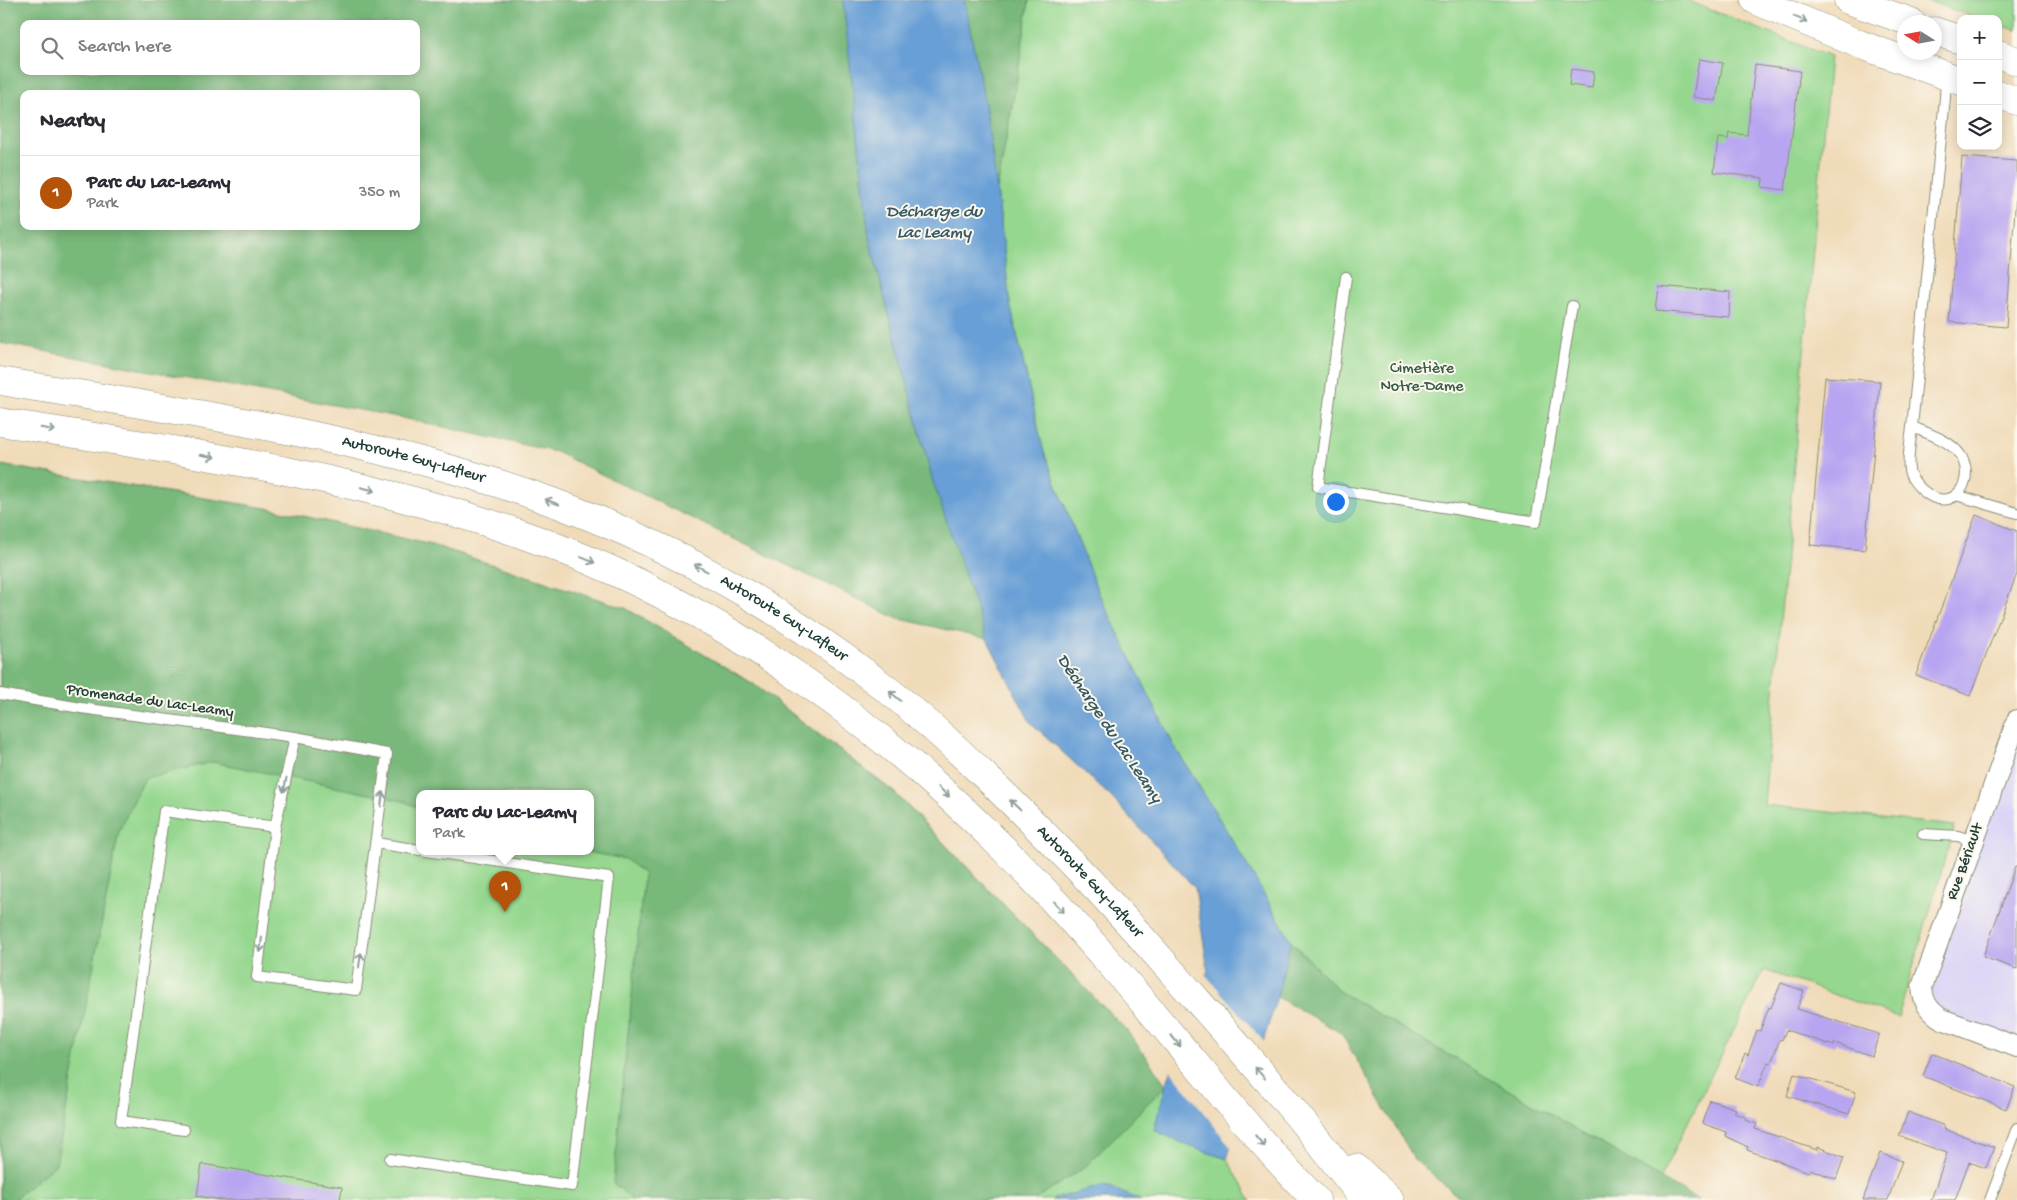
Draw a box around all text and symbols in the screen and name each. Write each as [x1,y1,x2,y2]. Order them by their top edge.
one-way arrow [1792,14,1807,24]
north arrow [1897,15,1942,60]
map controls [1957,15,2002,150]
button: + [1957,15,2002,60]
search box [20,20,420,75]
icon: search [38,34,66,62]
text: Search here [78,36,172,59]
button: − [1957,60,2002,105]
button: layers [1957,105,2002,150]
text: Nearby [40,110,105,135]
text: Parc du Lac-Leamy [87,172,230,195]
text: 1 [53,184,59,203]
text: 350 m [359,184,400,203]
text: Park [87,195,118,214]
water label: Décharge du Lac Leamy [886,202,984,244]
park label: Cimetière Notre-Dame [1380,360,1464,397]
one-way arrow [40,425,56,435]
street label: Autoroute Guy-Lafleur [340,432,488,488]
one-way arrow [200,452,216,462]
one-way arrow [359,485,375,494]
your location [1323,489,1349,515]
one-way arrow [545,497,561,506]
one-way arrow [581,557,596,566]
one-way arrow [694,563,708,573]
street label: Autoroute Guy-Lafleur [717,571,852,667]
water label: Décharge du Lac Leamy [1051,651,1167,808]
street label: Promenade du Lac-Leamy [64,681,235,723]
one-way arrow [889,690,902,701]
one-way arrow [280,776,289,792]
one-way arrow [938,786,951,798]
popup [416,790,594,855]
one-way arrow [377,792,387,808]
one-way arrow [1009,799,1021,811]
text: Parc du Lac-Leamy [433,802,577,825]
street label: Rue Bériault [1943,820,1989,903]
street label: Autoroute Guy-Lafleur [1032,822,1148,943]
text: Park [433,825,464,844]
pin: 1 [489,871,521,912]
one-way arrow [1052,900,1064,913]
one-way arrow [255,937,265,953]
one-way arrow [355,953,365,969]
one-way arrow [1170,1034,1181,1047]
one-way arrow [1255,1066,1266,1079]
one-way arrow [1254,1134,1265,1147]

